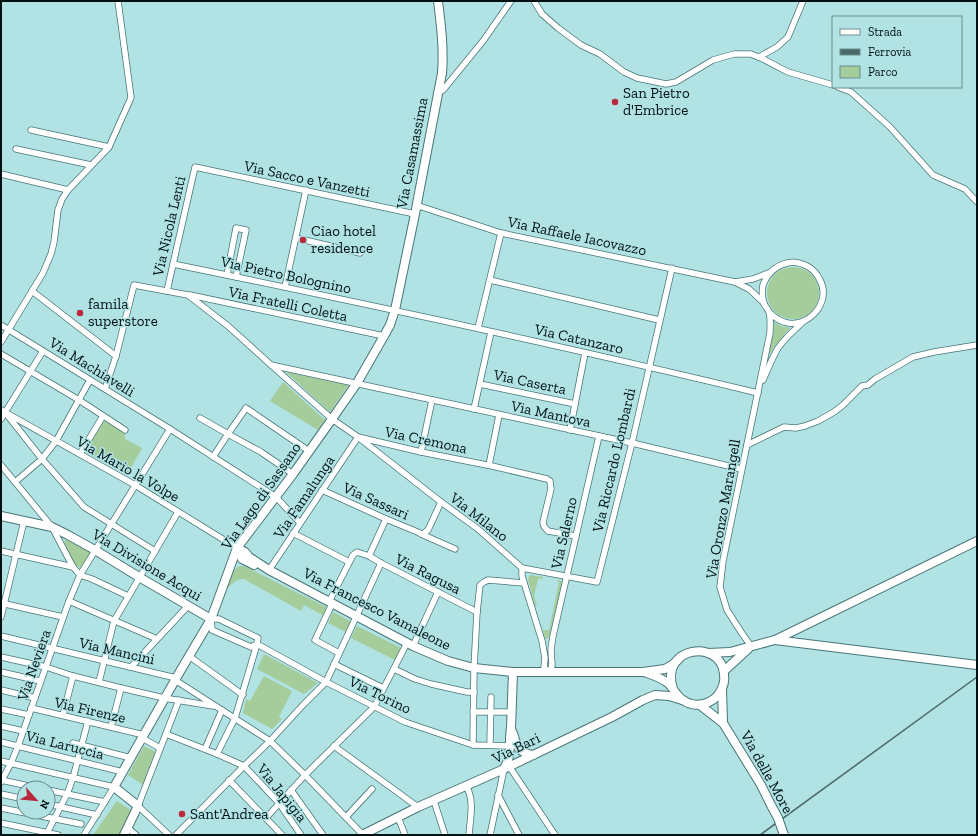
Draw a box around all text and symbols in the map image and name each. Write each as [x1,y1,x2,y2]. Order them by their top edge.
legend [832,16,962,88]
text: Strada [868,25,902,39]
text: Ferrovia [868,45,912,59]
text: Parco [868,65,897,79]
place label: San Pietro d'Embrice [623,84,690,119]
street label: Via Casamassima [392,96,432,211]
marker: San Pietro d'Embrice [610,97,620,107]
street label: Via Sacco e Vanzetti [241,157,372,201]
street label: Via Nicola Lenti [149,174,189,279]
street label: Via Raffaele Iacovazzo [505,212,648,260]
place label: Ciao hotel residence [311,222,376,257]
marker: Ciao hotel residence [298,235,308,245]
street label: Via Pietro Bolognino [218,252,353,298]
street label: Via Fratelli Coletta [226,282,349,325]
place label: famila superstore [88,295,158,330]
marker: famila superstore [75,308,85,318]
street label: Via Catanzaro [532,320,626,358]
street label: Via Machiavelli [45,333,138,401]
street label: Via Caserta [491,365,568,398]
street label: Via Riccardo Lombardi [588,386,639,535]
street label: Via Mantova [508,397,593,431]
street label: Via Cremona [382,422,469,458]
street label: Via Mario la Volpe [72,432,183,506]
street label: Via Oronzo Marangell [702,438,744,581]
street label: Via Lago di Sassano [217,439,305,554]
street label: Via Famalunga [269,452,338,543]
street label: Via Sassari [339,478,412,524]
street label: Via Milano [445,488,512,546]
street label: Via Salerno [547,495,581,572]
street label: Via Divisione Acqui [88,525,205,605]
street label: Via Ragusa [391,549,464,598]
street label: Via Francesco Vamaleone [299,563,454,654]
street label: Via Neviera [13,627,55,704]
street label: Via Mancini [76,633,157,668]
street label: Via Torino [345,672,414,718]
street label: Via Firenze [52,693,127,727]
street label: Via Laruccia [23,726,106,763]
street label: Via delle More [736,727,797,817]
street label: Via Bari [488,729,543,768]
street label: Via Japigia [252,759,311,826]
north arrow [16,780,56,820]
text: N [36,798,52,812]
place label: Sant'Andrea [190,805,268,823]
marker: Sant'Andrea [177,809,187,819]

